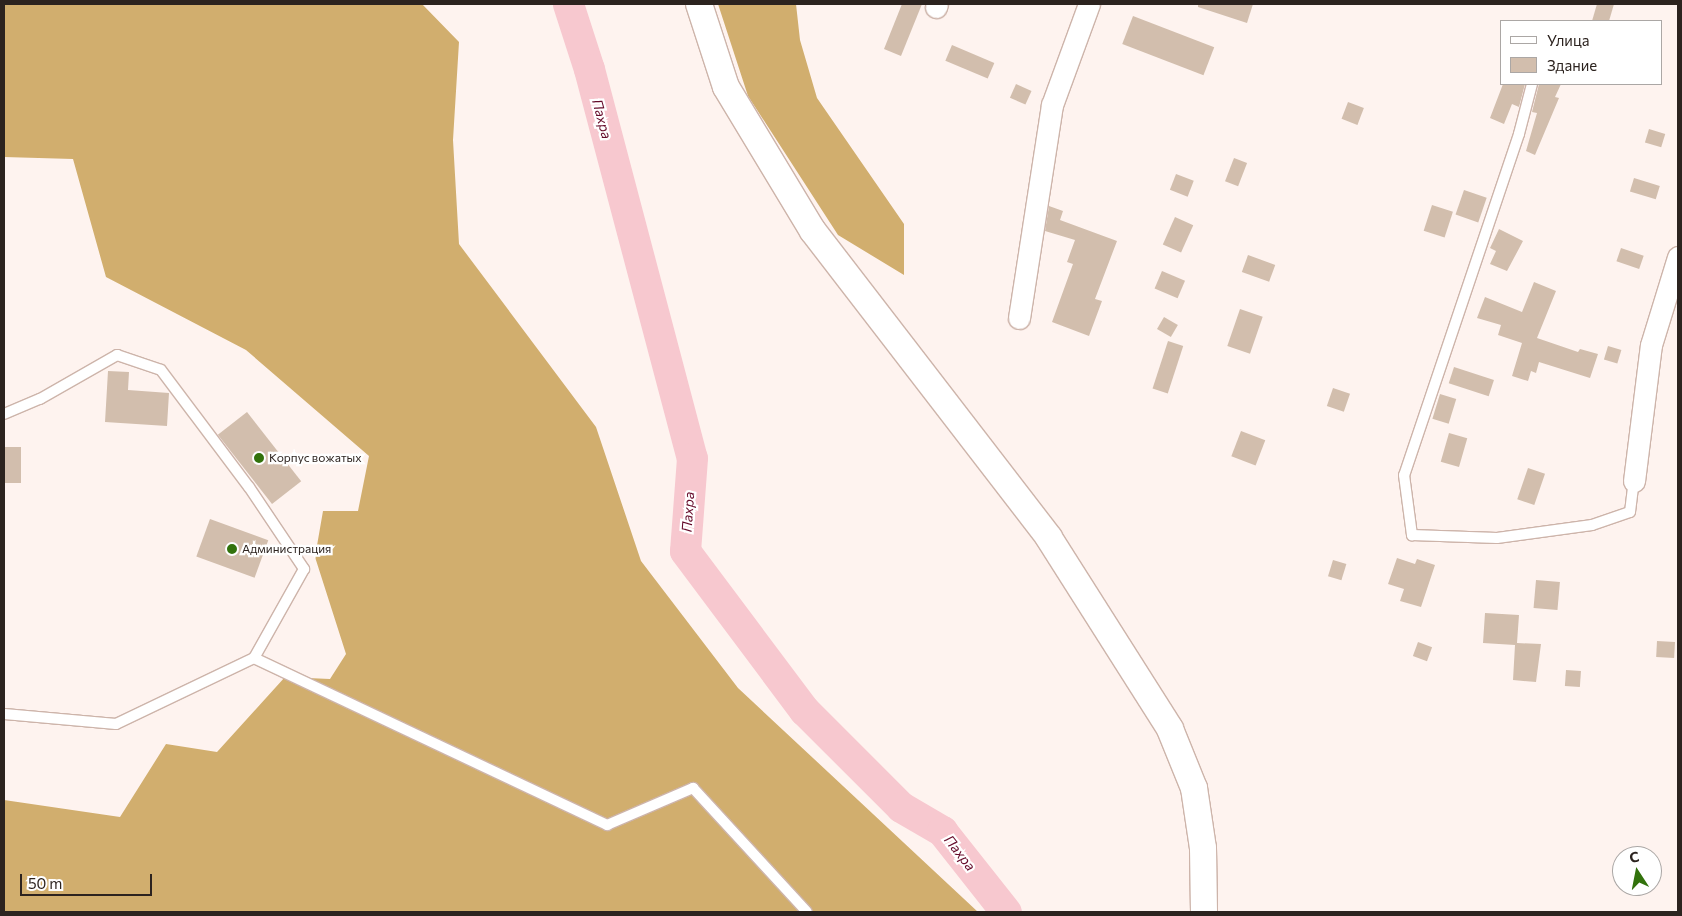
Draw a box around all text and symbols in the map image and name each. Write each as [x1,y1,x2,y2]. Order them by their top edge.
legend [1500,20,1662,85]
text: Улица [1547,31,1589,49]
text: Здание [1547,56,1597,74]
water label: Пахра [589,97,615,141]
place label: Корпус вожатых [269,451,362,465]
marker: Корпус вожатых [253,452,265,464]
water label: Пахра [678,491,698,533]
place label: Администрация [242,542,331,556]
marker: Администрация [226,543,238,555]
water label: Пахра [941,832,979,874]
north arrow [1612,846,1662,896]
text: С [1628,848,1641,866]
scale bar [22,864,155,896]
text: 50 m [28,874,62,892]

